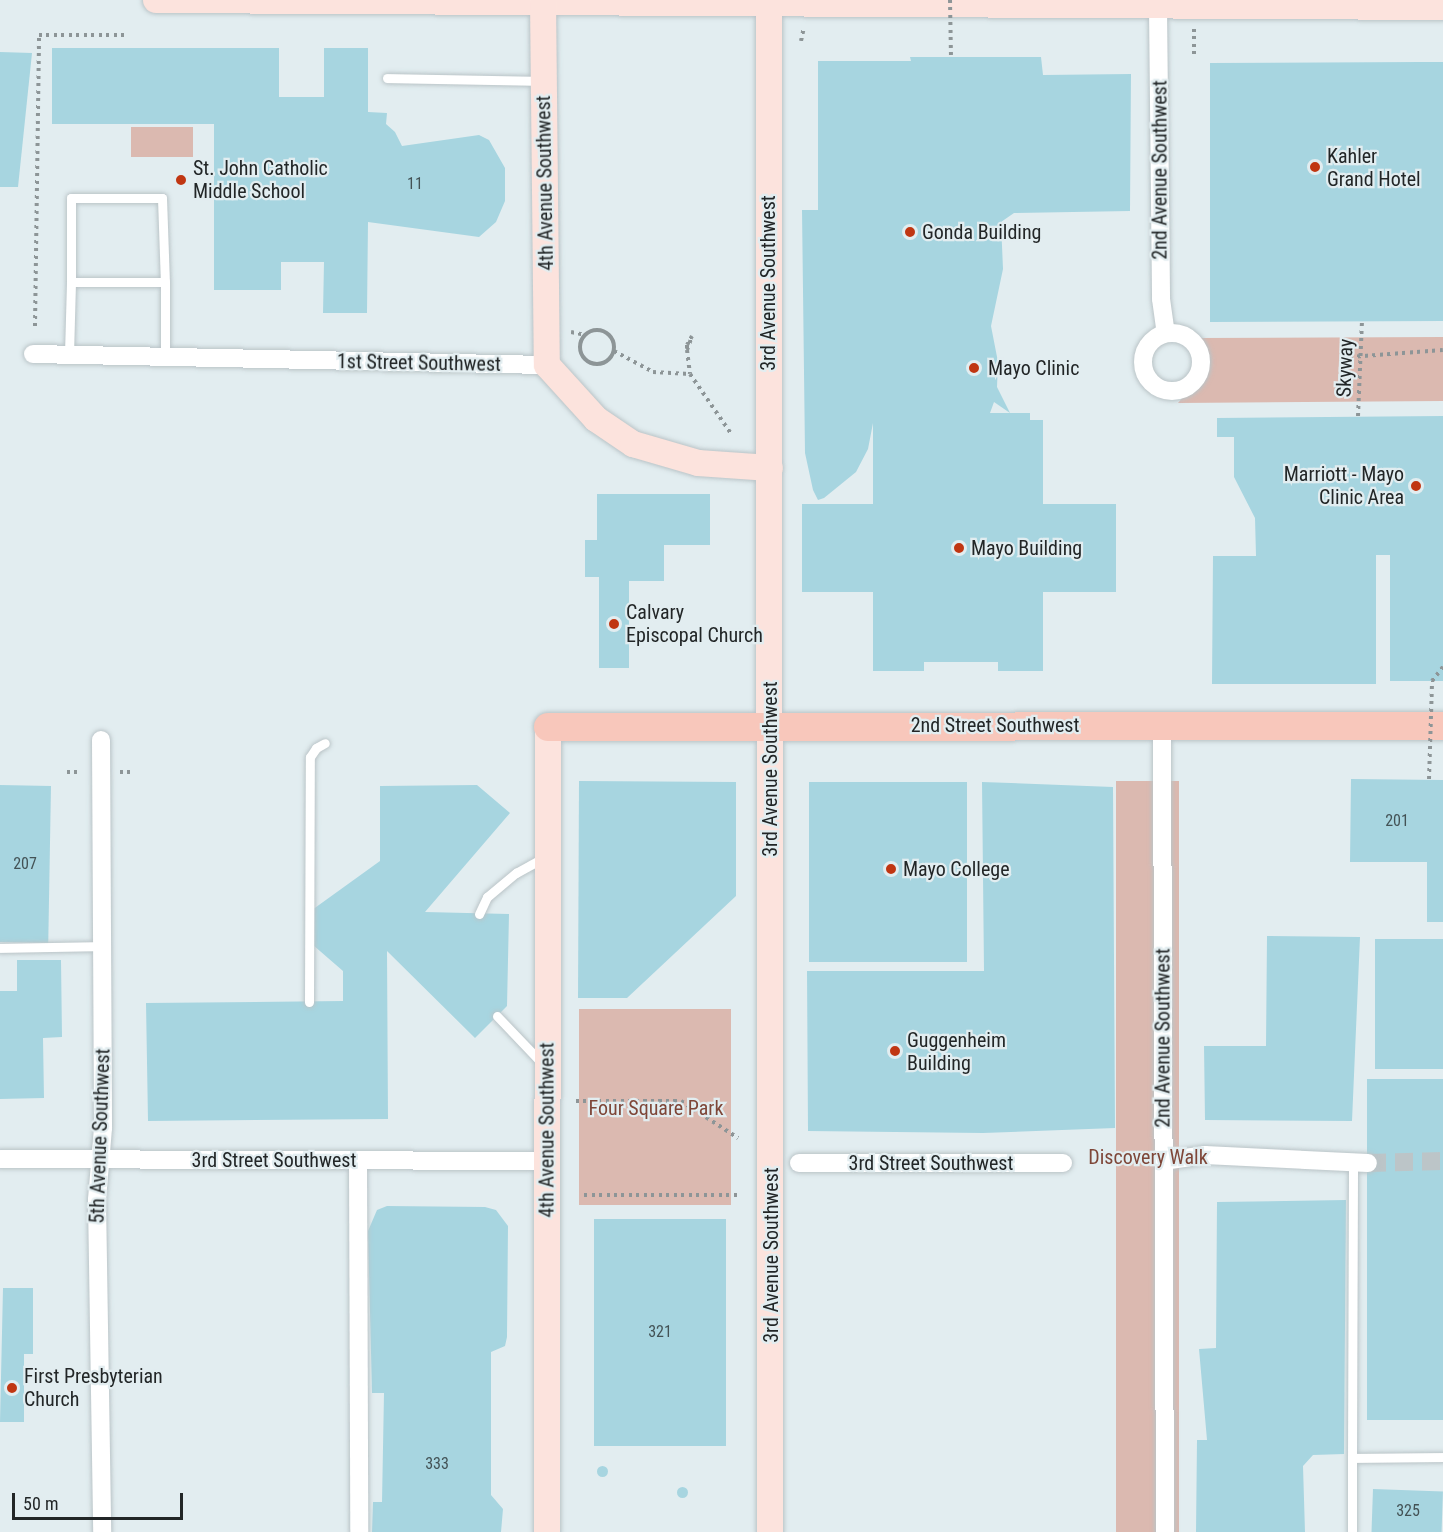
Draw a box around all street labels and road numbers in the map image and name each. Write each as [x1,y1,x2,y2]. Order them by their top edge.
street label: 2nd Avenue Southwest [1148,80,1172,260]
street label: 4th Avenue Southwest [531,95,559,271]
street label: 3rd Avenue Southwest [756,195,780,371]
street label: Skyway [1332,338,1358,398]
street label: 1st Street Southwest [337,350,501,376]
street label: 3rd Avenue Southwest [758,681,782,857]
street label: 2nd Street Southwest [911,713,1079,737]
street label: 2nd Avenue Southwest [1151,948,1175,1128]
street label: 4th Avenue Southwest [535,1042,559,1218]
street label: 5th Avenue Southwest [85,1048,115,1224]
street label: 3rd Street Southwest [192,1148,356,1172]
street label: 3rd Street Southwest [849,1151,1013,1175]
street label: 3rd Avenue Southwest [759,1167,783,1343]

